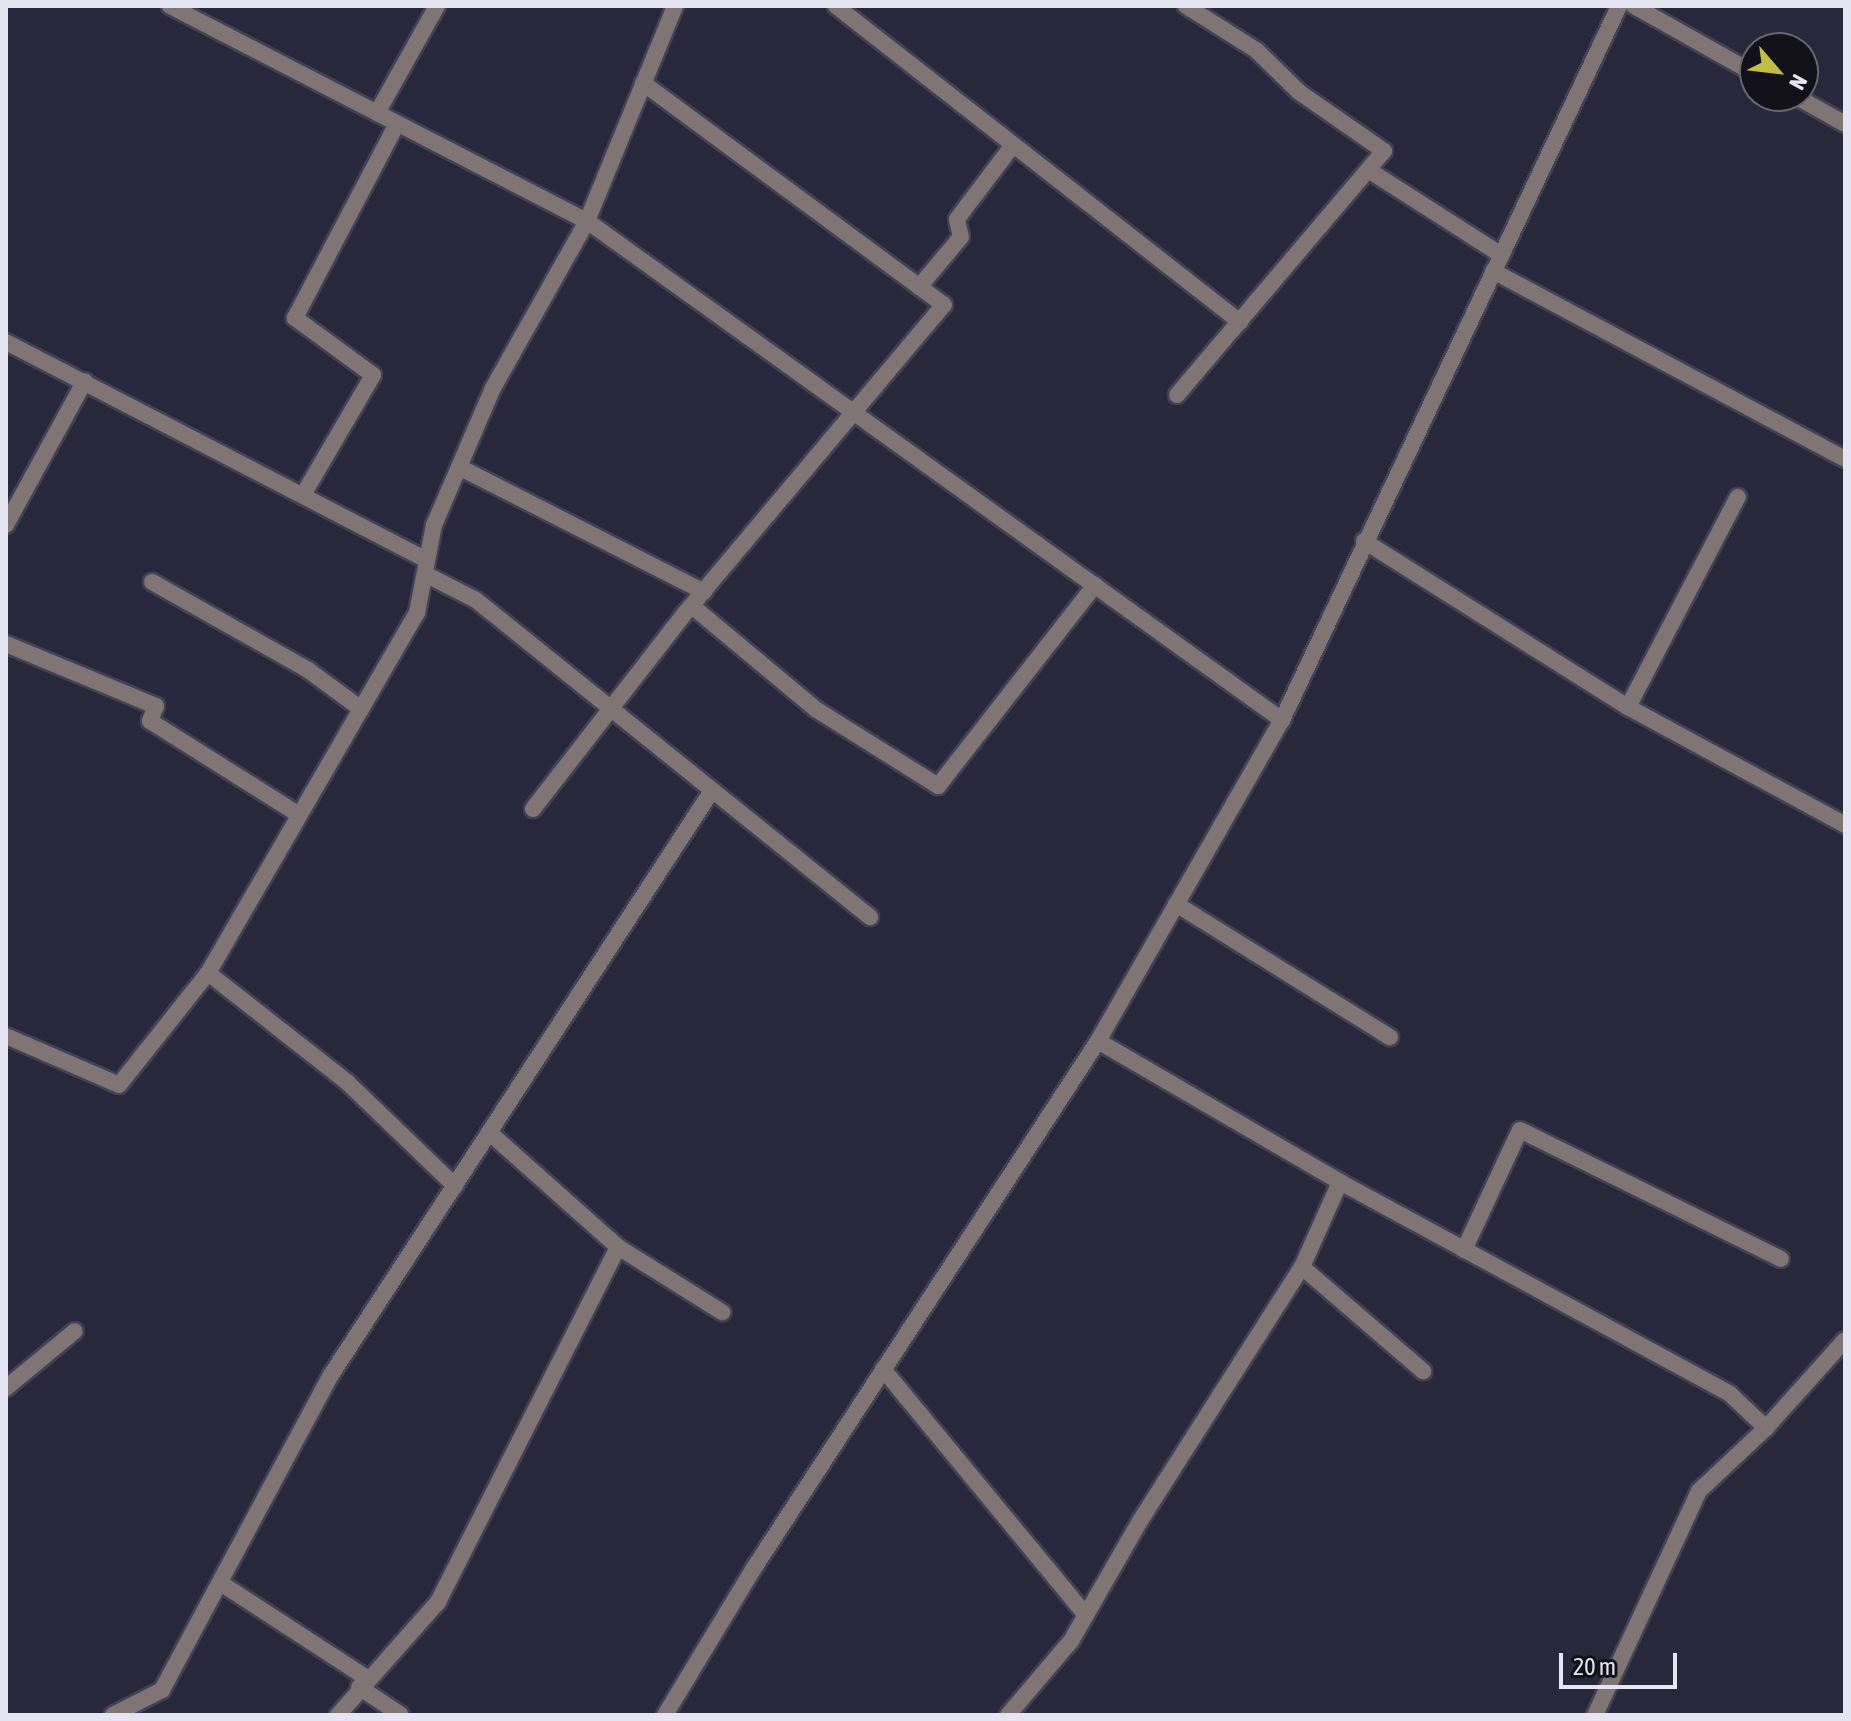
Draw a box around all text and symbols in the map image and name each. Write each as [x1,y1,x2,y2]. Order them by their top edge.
north arrow [1739,32,1819,112]
text: N [1784,70,1813,94]
scale bar [1563,1637,1681,1687]
text: 20 m [1573,1653,1616,1680]

